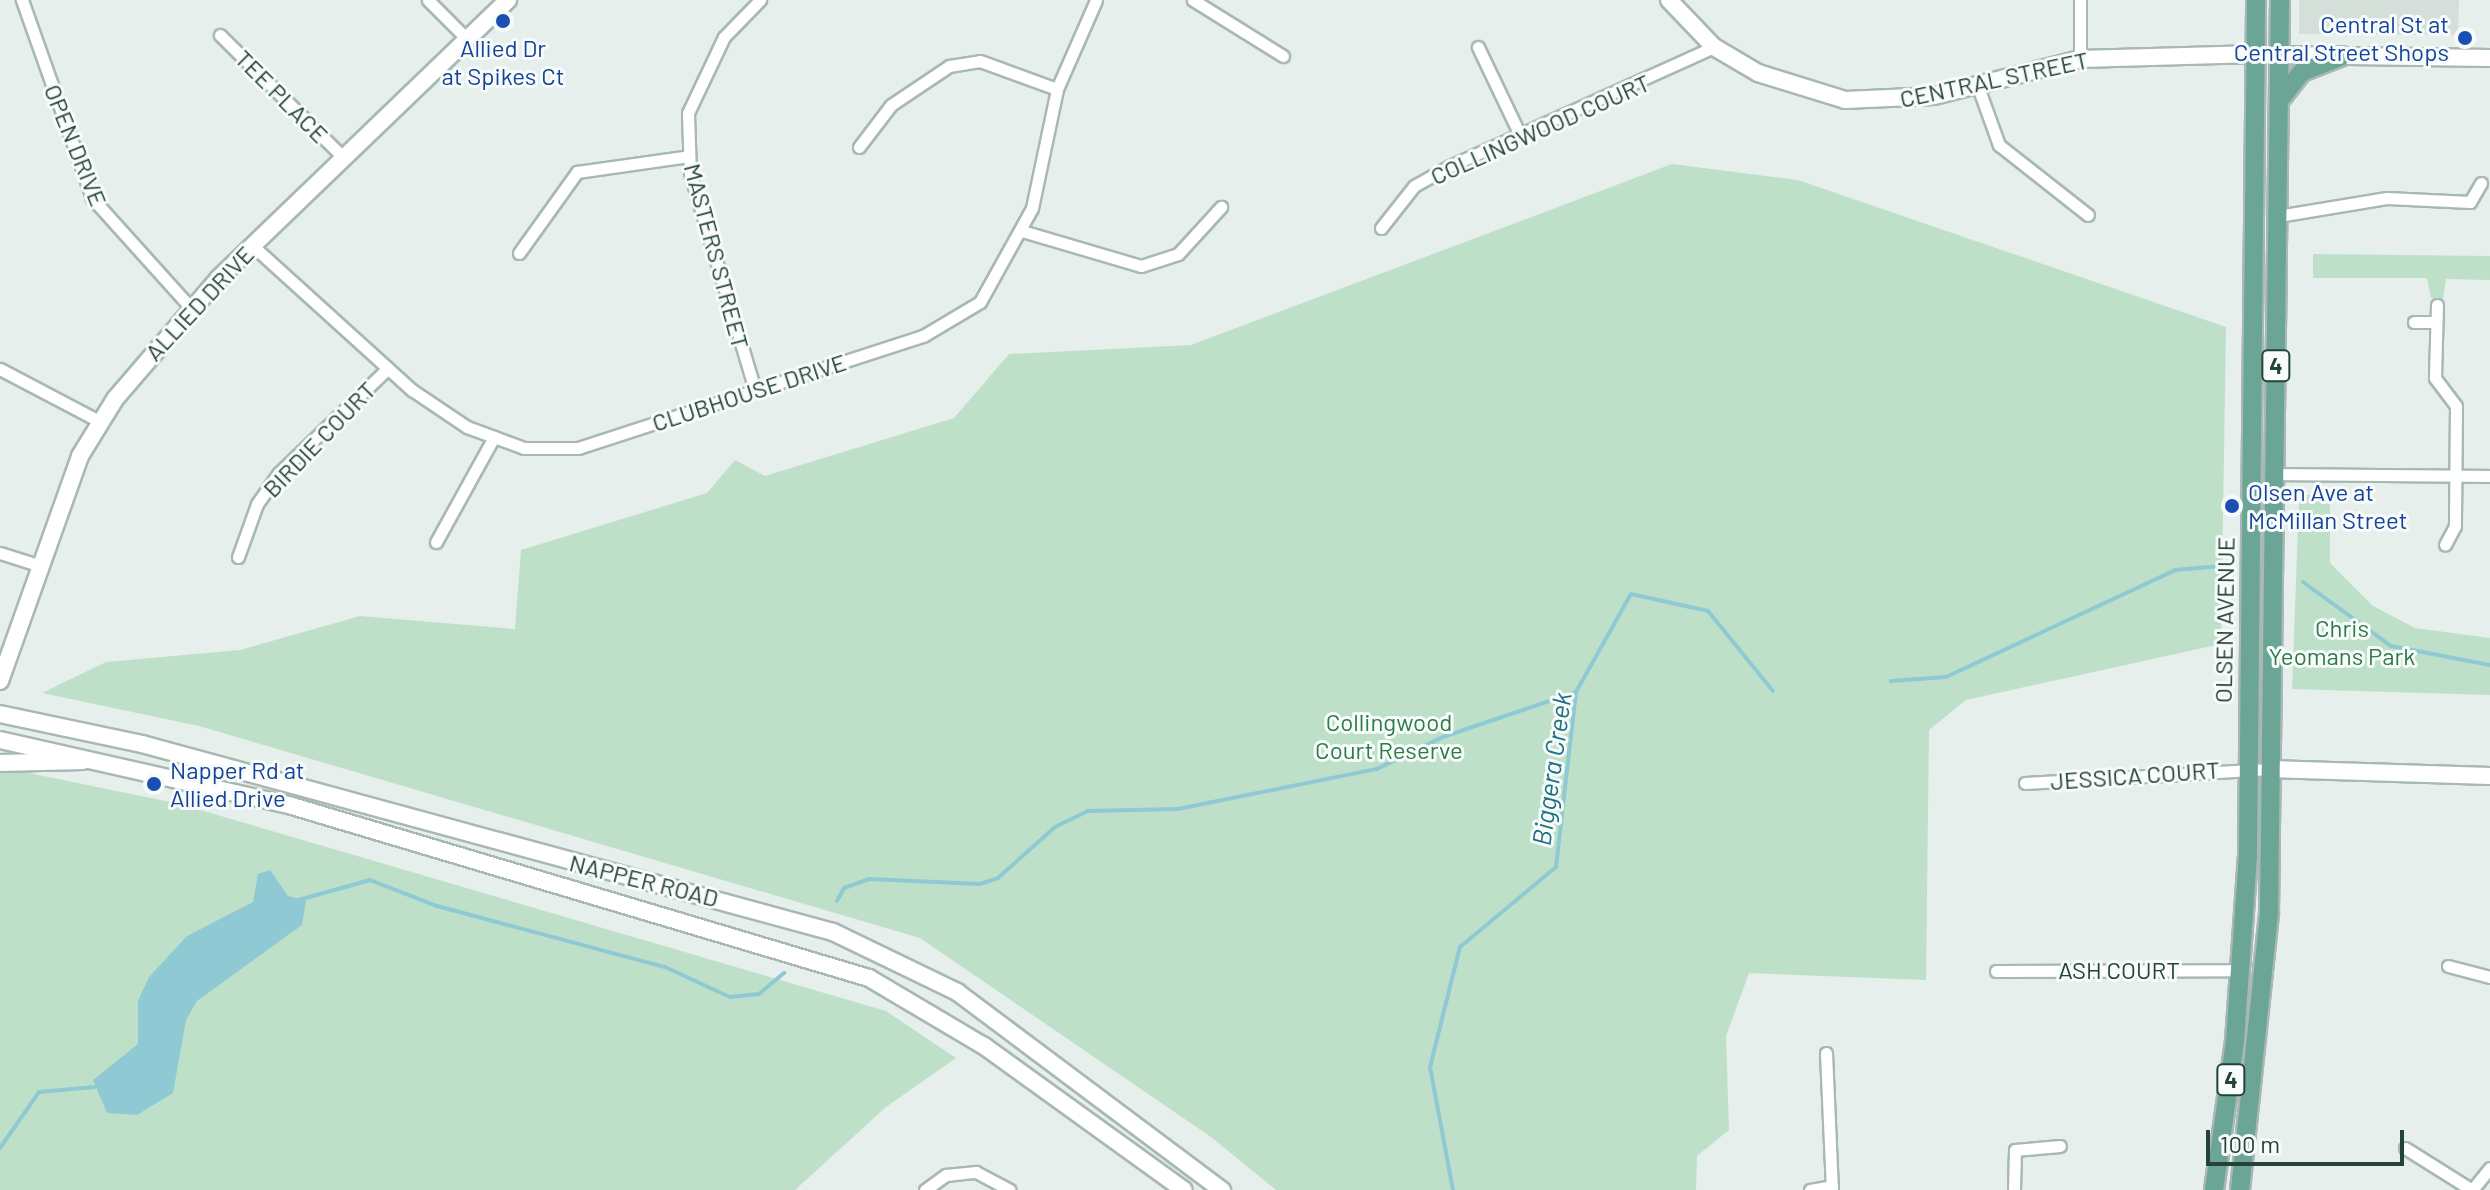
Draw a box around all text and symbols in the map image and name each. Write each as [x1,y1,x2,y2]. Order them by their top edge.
place label: Central St at Central Street Shops [2234,10,2449,66]
marker: Allied Dr at Spikes Ct [494,12,512,30]
marker: Central St at Central Street Shops [2456,29,2474,47]
place label: Allied Dr at Spikes Ct [442,34,564,90]
street label: TEE PLACE [229,43,335,149]
street label: CENTRAL STREET [1897,45,2091,113]
street label: COLLINGWOOD COURT [1426,68,1654,190]
street label: OPEN DRIVE [39,80,113,210]
street label: MASTERS STREET [678,160,756,352]
street label: ALLIED DRIVE [139,240,259,366]
street label: CLUBHOUSE DRIVE [648,347,850,437]
road number: 4 [2260,348,2292,384]
street label: BIRDIE COURT [257,375,381,503]
place label: Olsen Ave at McMillan Street [2248,478,2407,534]
marker: Olsen Ave at McMillan Street [2223,497,2241,515]
street label: OLSEN AVENUE [2208,537,2240,703]
park label: Chris Yeomans Park [2269,614,2415,670]
water label: Biggera Creek [1525,690,1577,848]
park label: Collingwood Court Reserve [1315,708,1463,764]
street label: JESSICA COURT [2049,755,2221,795]
place label: Napper Rd at Allied Drive [170,756,305,812]
marker: Napper Rd at Allied Drive [145,775,163,793]
street label: NAPPER ROAD [567,848,721,912]
street label: ASH COURT [2058,956,2180,984]
road number: 4 [2215,1062,2247,1098]
scale bar [2210,1114,2408,1164]
text: 100 m [2220,1129,2280,1158]

